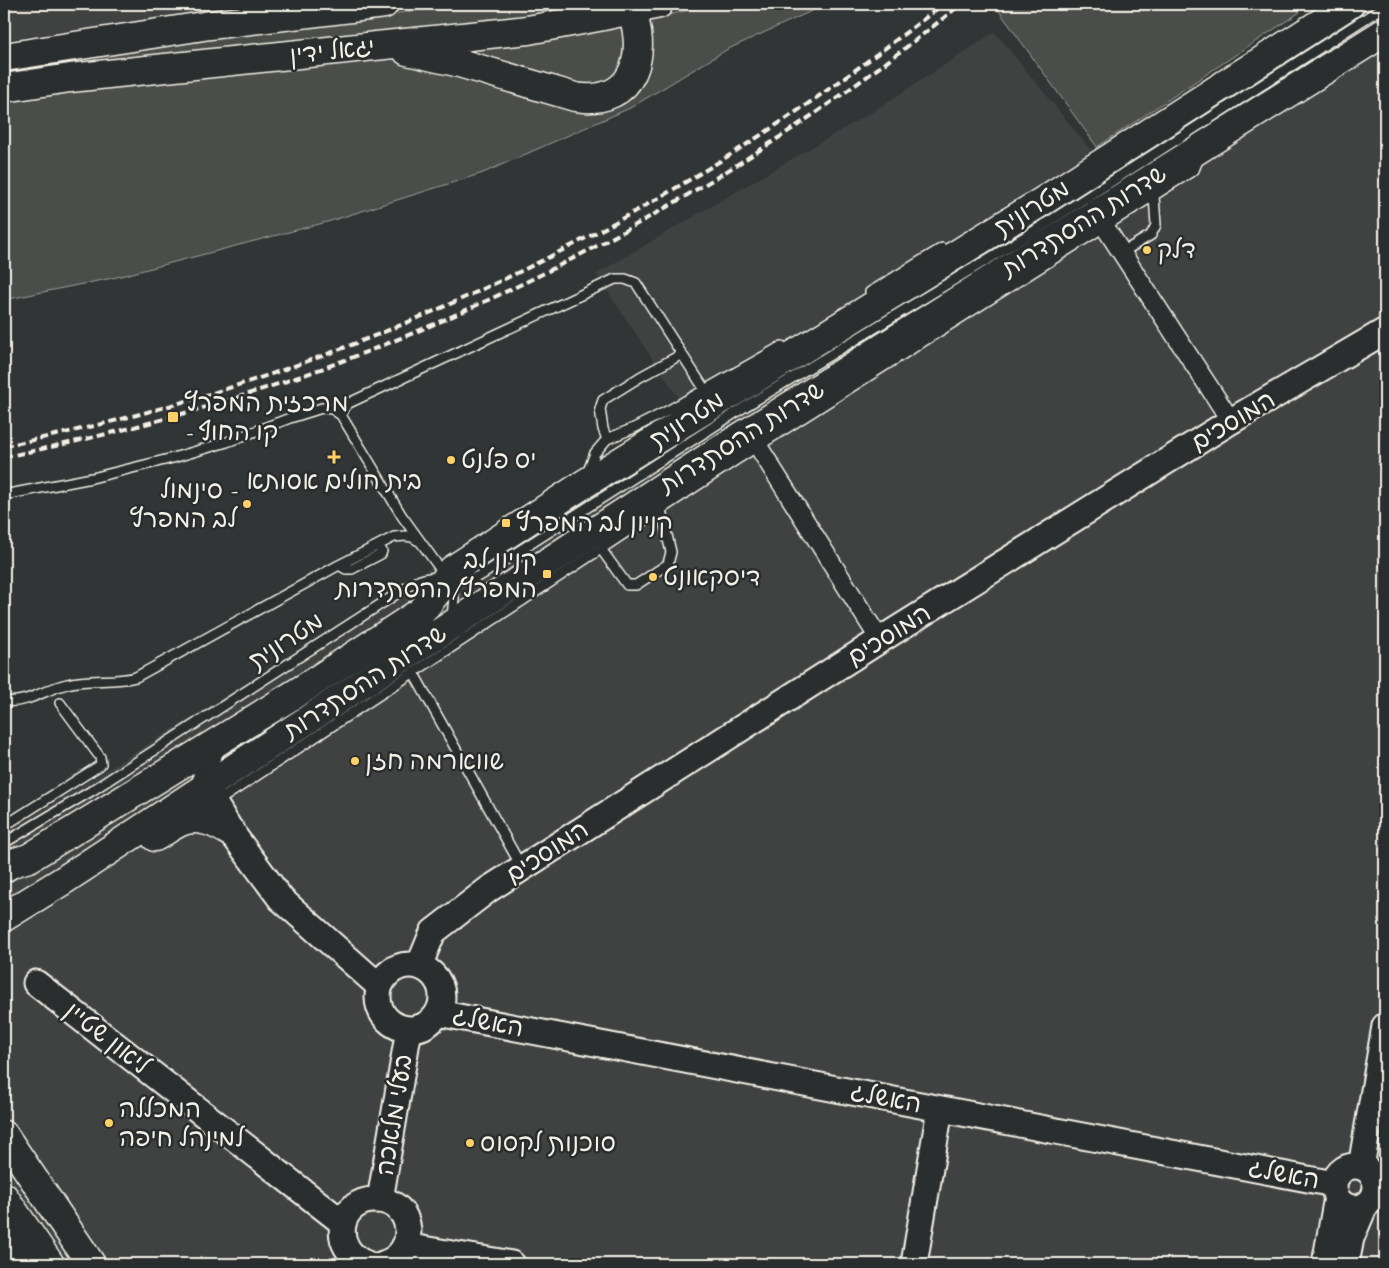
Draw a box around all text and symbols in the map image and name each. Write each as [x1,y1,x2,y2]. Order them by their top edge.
street label: יגאל ידין [288,31,376,71]
street label: שדרות ההסתדרות [994,157,1172,286]
street label: מטרונית [988,172,1076,244]
place label: דלק [1157,234,1196,266]
marker: דלק [1141,244,1153,256]
street label: שדרות ההסתדרות [652,373,830,502]
street label: המוסכים [1185,383,1281,459]
street label: מטרונית [643,384,731,456]
place label: מרכזית המפרץ - קו החוף [184,387,349,448]
marker: מרכזית המפרץ - קו החוף [166,410,180,424]
place label: יס פלנט [461,444,536,476]
marker: בית חולים אסותא [327,450,341,464]
marker: יס פלנט [445,454,457,466]
place label: בית חולים אסותא [246,465,422,497]
place label: סינמול - לב המפרץ [129,474,238,535]
marker: סינמול - לב המפרץ [241,498,253,510]
place label: קניון לב המפרץ [516,507,673,539]
marker: קניון לב המפרץ [500,517,512,529]
place label: קניון לב המפרץ/ההסתדרות [333,544,537,605]
place label: דיסקאונט [663,561,760,593]
marker: קניון לב המפרץ/ההסתדרות [541,568,553,580]
marker: דיסקאונט [647,571,659,583]
street label: המוסכים [841,597,937,673]
street label: מטרונית [242,605,330,677]
street label: שדרות ההסתדרות [276,617,453,748]
place label: שווארמה חזן [365,745,504,777]
marker: שווארמה חזן [349,755,361,767]
street label: המוסכים [499,813,595,891]
street label: ליאון שטיין [58,995,157,1082]
street label: האשלג [450,999,526,1045]
street label: בעלי מלאכה [369,1052,419,1178]
street label: האשלג [848,1075,924,1121]
place label: המכללה למינהל חיפה [119,1093,245,1154]
marker: המכללה למינהל חיפה [103,1117,115,1129]
place label: סוכנות לקסוס [480,1127,616,1159]
marker: סוכנות לקסוס [464,1137,476,1149]
street label: האשלג [1246,1151,1322,1197]

